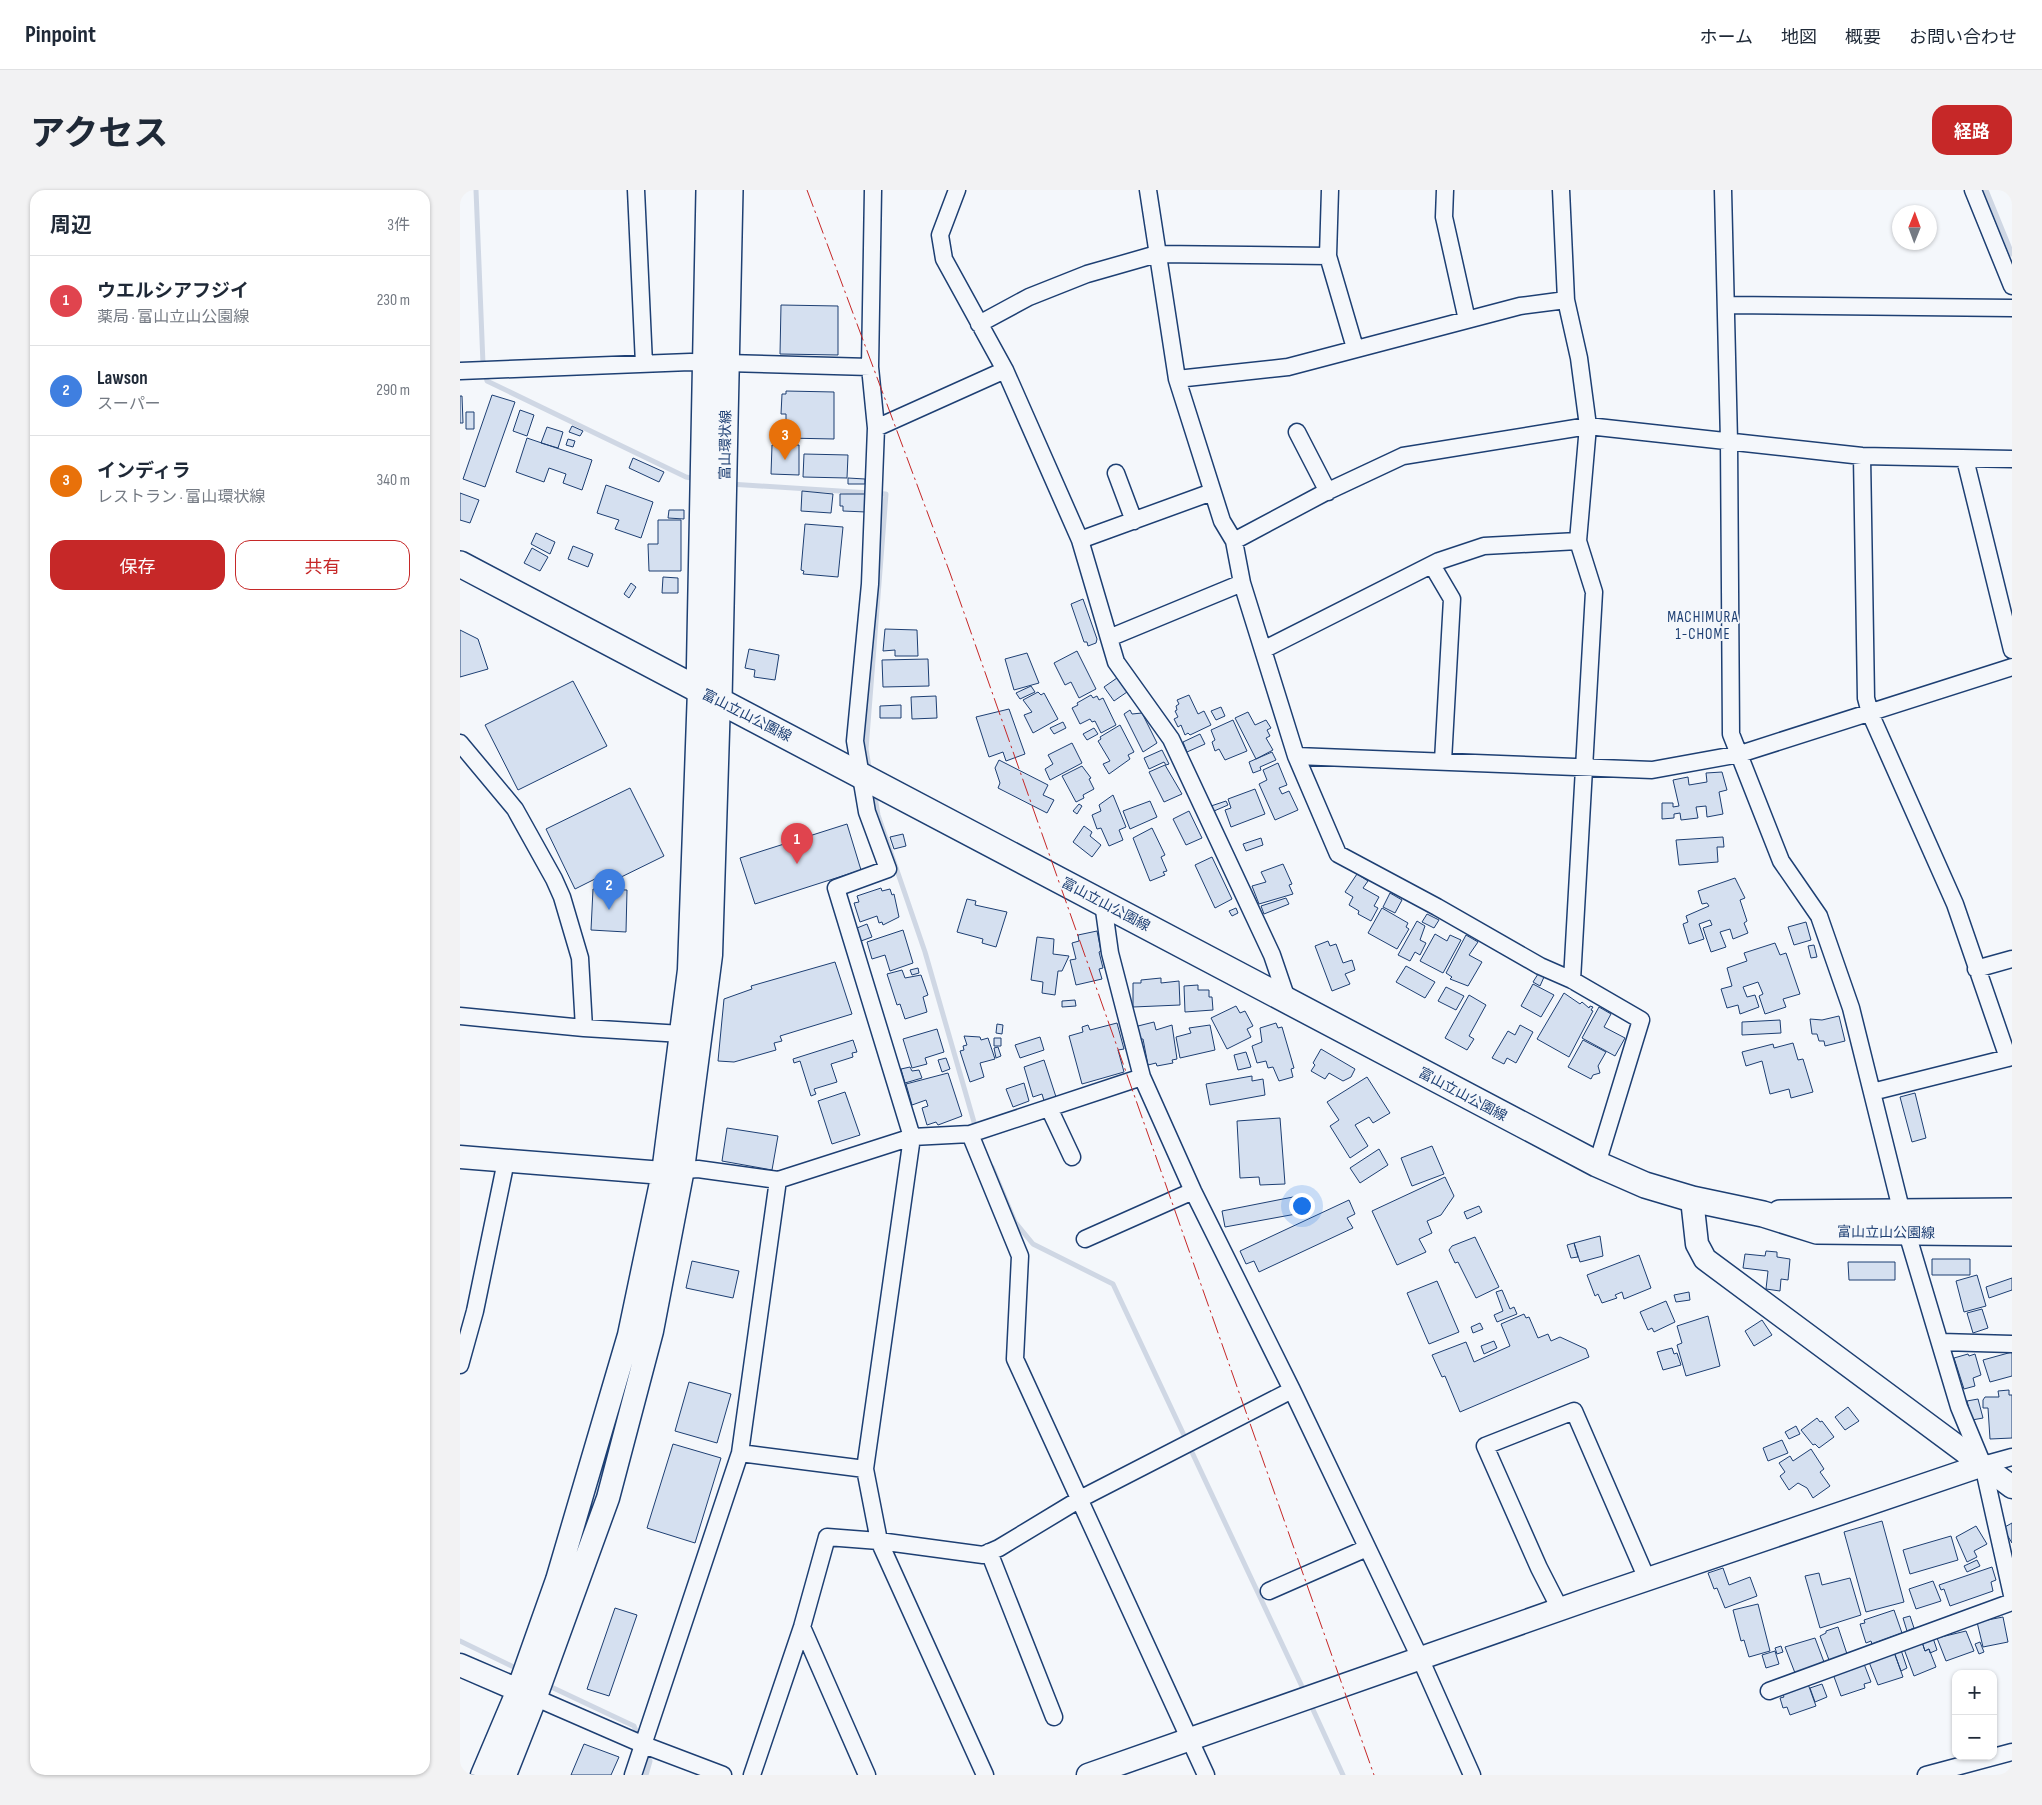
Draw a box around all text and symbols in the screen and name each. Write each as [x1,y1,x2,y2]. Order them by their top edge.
text: Pinpoint [25,20,96,49]
text: ホーム [1700,27,1753,48]
text: 地図 [1781,27,1817,48]
text: 概要 [1845,27,1881,48]
text: お問い合わせ [1909,27,2017,48]
button: 経路 [1932,105,2012,155]
text: アクセス [30,113,168,156]
north arrow [1892,205,1937,250]
text: 周辺 [50,213,92,238]
text: 3件 [387,216,410,235]
text: ウエルシアフジイ [97,280,249,303]
text: 1 [63,291,69,310]
text: 230 m [377,291,410,310]
text: 薬局 · 富山立山公園線 [97,308,249,327]
text: Lawson [97,367,148,390]
text: 2 [62,381,70,400]
text: 290 m [376,381,410,400]
text: スーパー [97,395,161,414]
street label: 富山環状線 [716,410,735,480]
pin: 3 [769,419,801,460]
text: インディラ [97,460,191,483]
text: 3 [62,471,70,490]
text: 340 m [377,471,410,490]
text: レストラン · 富山環状線 [97,488,265,507]
button: 保存 [50,540,225,590]
button: 共有 [235,540,410,590]
district label: MACHIMURA 1-CHOME [1667,608,1739,644]
street label: 富山立山公園線 [699,686,794,745]
pin: 1 [781,823,813,864]
pin: 2 [593,869,625,910]
street label: 富山立山公園線 [1059,874,1153,935]
street label: 富山立山公園線 [1416,1064,1510,1125]
your location [1289,1193,1315,1219]
street label: 富山立山公園線 [1837,1223,1935,1242]
map controls [1952,1670,1997,1760]
button: + [1952,1670,1997,1715]
button: − [1952,1715,1997,1760]

